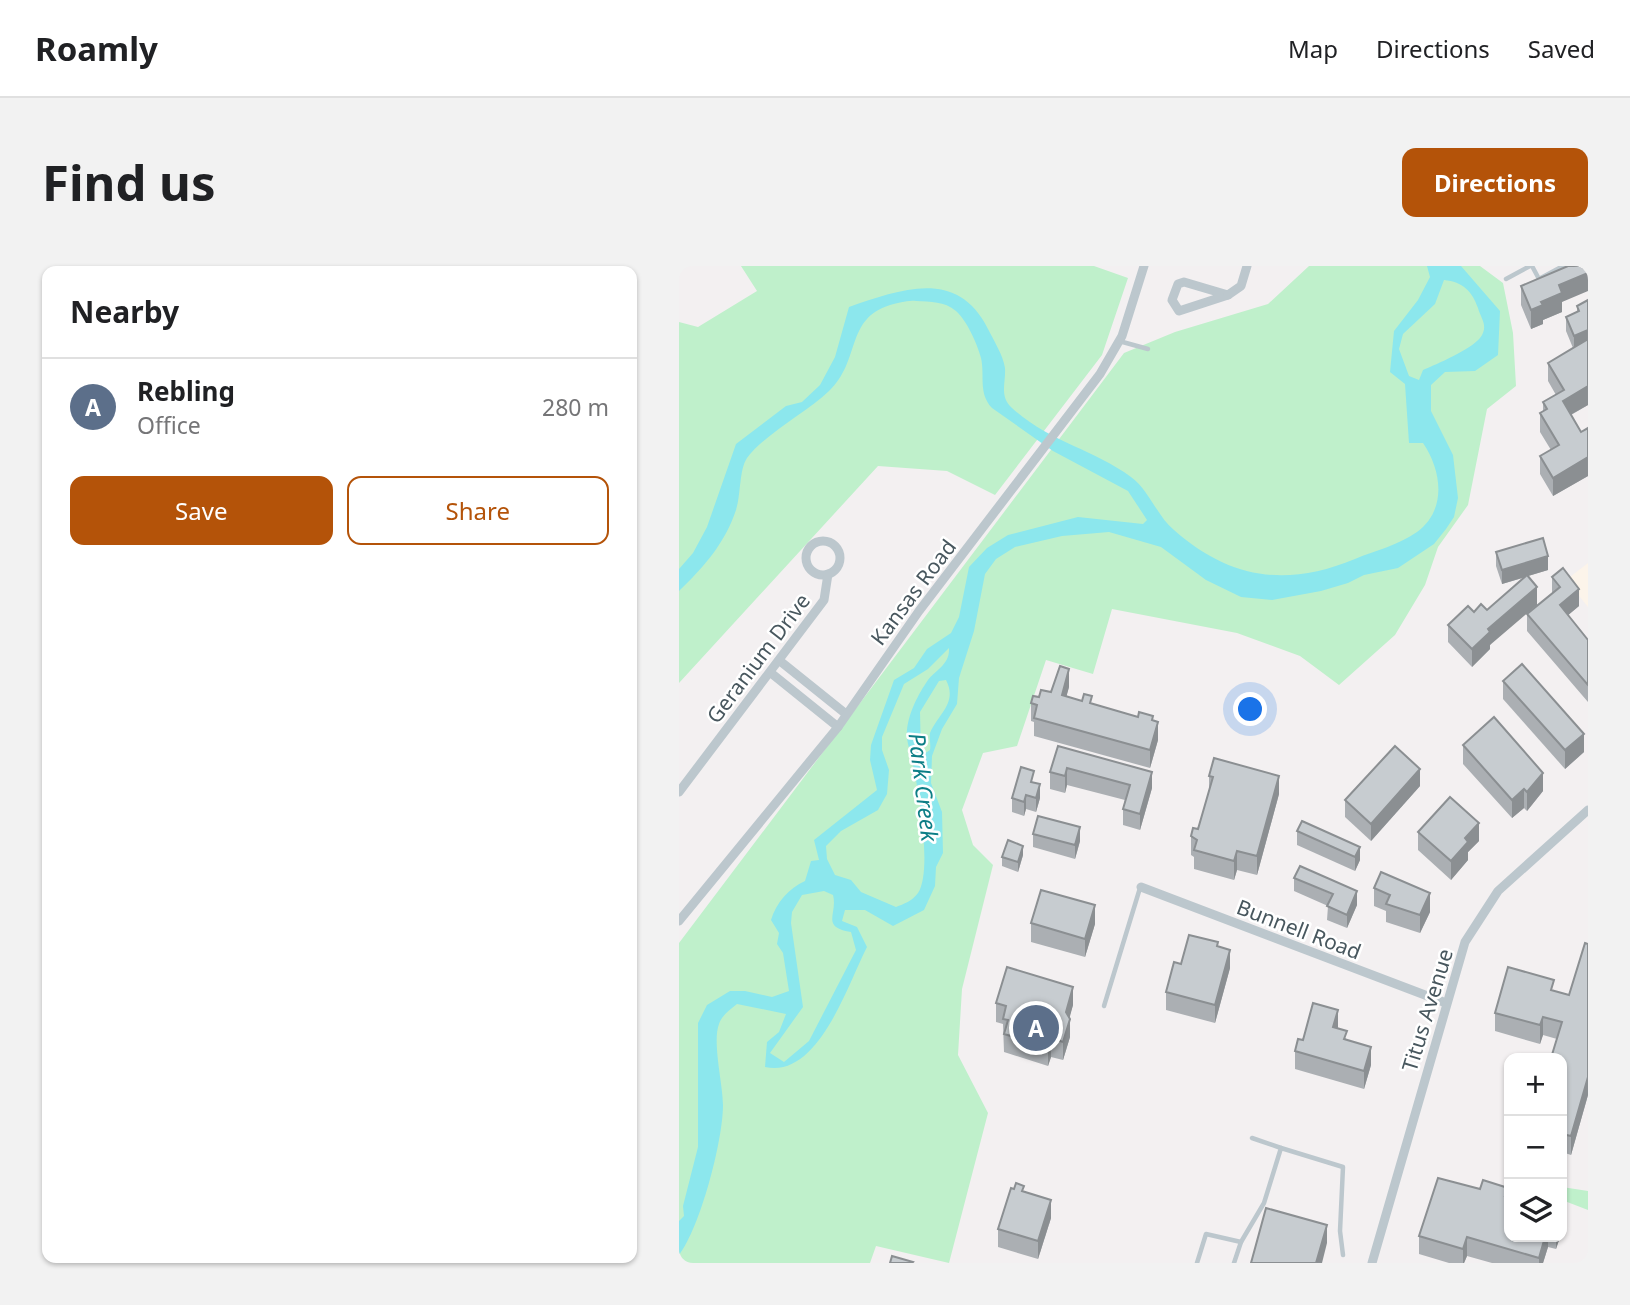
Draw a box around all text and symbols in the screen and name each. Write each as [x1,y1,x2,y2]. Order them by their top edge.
text: Roamly [35,26,158,71]
text: Map [1288,32,1338,65]
text: Directions [1376,32,1490,65]
text: Saved [1528,32,1595,65]
button: Directions [1402,148,1588,217]
text: Find us [42,149,216,215]
text: Nearby [70,291,179,332]
text: Rebling [137,373,235,409]
text: A [85,391,101,423]
text: 280 m [542,391,609,423]
text: Office [137,409,201,441]
button: Save [70,476,333,545]
button: Share [347,476,609,545]
street label: Kansas Road [864,533,962,651]
street label: Geranium Drive [700,587,816,729]
your location [1233,692,1267,726]
water label: Park Creek [901,731,947,845]
street label: Bunnell Road [1233,892,1365,966]
street label: Titus Avenue [1395,945,1459,1075]
pin: A [1013,1002,1059,1054]
map controls [1504,1053,1567,1242]
button: + [1504,1053,1567,1116]
button: − [1504,1116,1567,1179]
button: layers [1504,1179,1567,1242]

